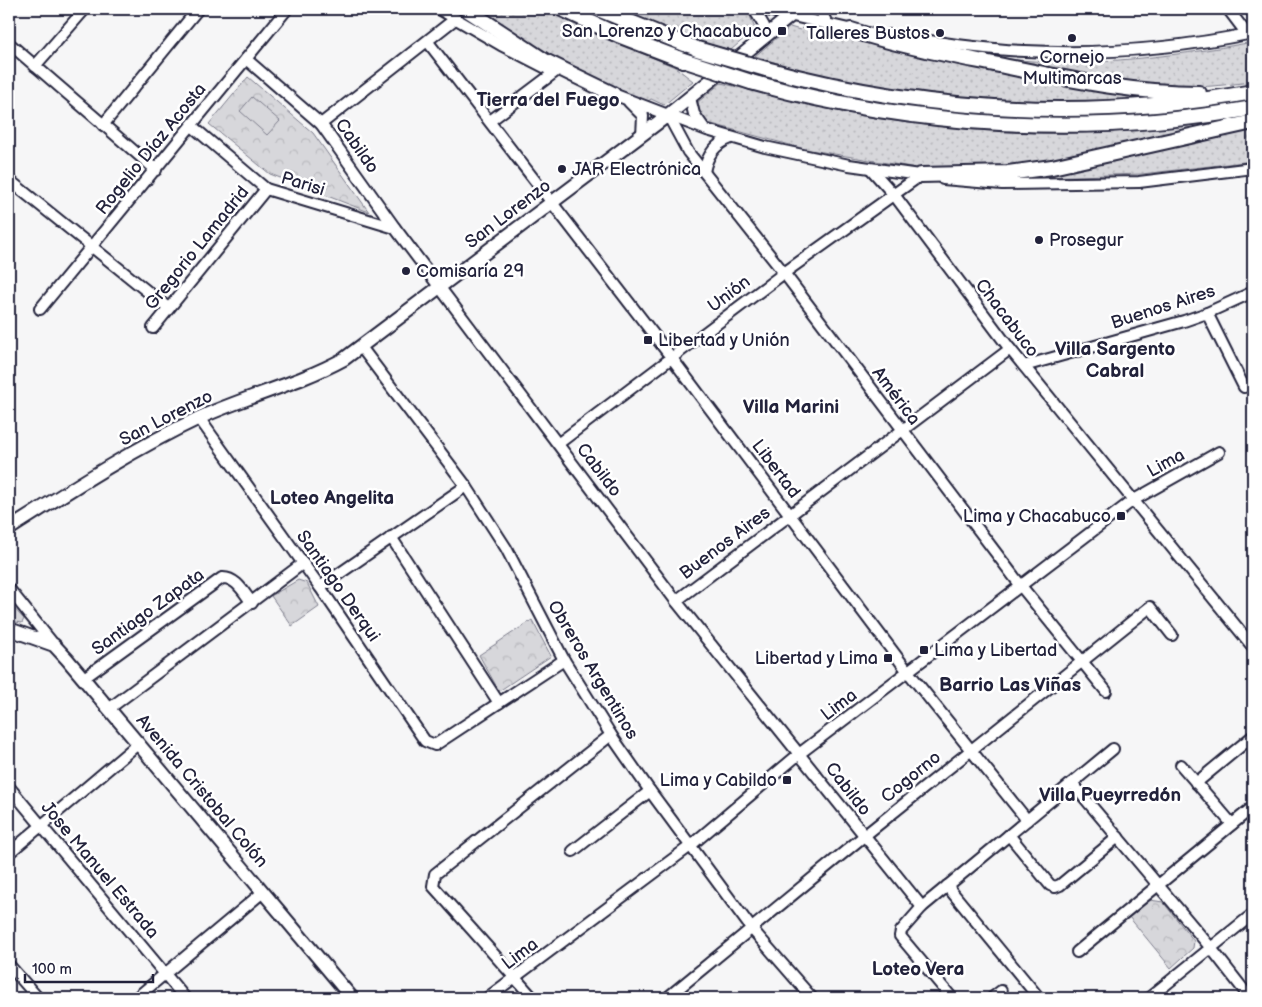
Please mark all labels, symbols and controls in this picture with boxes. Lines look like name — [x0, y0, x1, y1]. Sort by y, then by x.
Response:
place label: San Lorenzo y Chacabuco — [562, 21, 772, 42]
place label: Talleres Bustos — [806, 23, 930, 44]
marker: San Lorenzo y Chacabuco — [776, 25, 788, 37]
marker: Talleres Bustos — [934, 27, 946, 39]
marker: Cornejo Multimarcas — [1066, 32, 1078, 44]
place label: Cornejo Multimarcas — [1022, 47, 1122, 89]
street label: Rogelio Díaz Acosta — [92, 79, 210, 219]
district label: Tierra del Fuego — [476, 89, 620, 112]
street label: Cabildo — [331, 115, 383, 177]
place label: JAR Electrónica — [572, 159, 701, 180]
marker: JAR Electrónica — [556, 163, 568, 175]
street label: Parisi — [279, 167, 327, 201]
street label: San Lorenzo — [461, 175, 555, 253]
street label: Gregorio Lamadrid — [141, 182, 253, 314]
place label: Prosegur — [1049, 230, 1124, 251]
marker: Prosegur — [1033, 234, 1045, 246]
place label: Comisaría 29 — [416, 261, 524, 282]
marker: Comisaría 29 — [400, 265, 412, 277]
street label: Unión — [704, 271, 754, 317]
street label: Chacabuco — [971, 275, 1043, 361]
street label: Buenos Aires — [1108, 280, 1218, 334]
place label: Libertad y Unión — [658, 330, 790, 351]
marker: Libertad y Unión — [642, 334, 654, 346]
district label: Villa Sargento Cabral — [1055, 338, 1175, 383]
street label: América — [867, 363, 925, 429]
street label: San Lorenzo — [116, 386, 216, 450]
district label: Villa Marini — [743, 396, 839, 419]
street label: Libertad — [747, 436, 805, 502]
street label: Cabildo — [572, 439, 626, 501]
street label: Lima — [1144, 444, 1188, 482]
district label: Loteo Angelita — [270, 487, 394, 510]
street label: Buenos Aires — [676, 502, 775, 584]
place label: Lima y Chacabuco — [963, 506, 1111, 527]
marker: Lima y Chacabuco — [1115, 510, 1127, 522]
street label: Santiago Derqui — [292, 526, 384, 646]
street label: Santiago Zapata — [88, 564, 208, 660]
street label: Obreros Argentinos — [543, 597, 643, 743]
place label: Lima y Libertad — [934, 640, 1057, 661]
marker: Lima y Libertad — [918, 644, 930, 656]
place label: Libertad y Lima — [755, 648, 878, 669]
marker: Libertad y Lima — [882, 652, 894, 664]
district label: Barrio Las Viñas — [939, 674, 1081, 697]
street label: Lima — [817, 685, 861, 725]
street label: Avenida Cristobal Colón — [132, 710, 272, 872]
street label: Cogorno — [877, 747, 945, 807]
street label: Cabildo — [821, 758, 875, 820]
place label: Lima y Cabildo — [660, 770, 777, 791]
marker: Lima y Cabildo — [781, 774, 793, 786]
district label: Villa Pueyrredón — [1039, 784, 1181, 807]
street label: Jose Manuel Estrada — [37, 797, 163, 943]
street label: Lima — [498, 934, 542, 974]
scale bar — [25, 952, 152, 984]
district label: Loteo Vera — [872, 958, 964, 981]
text: 100 m — [32, 960, 72, 979]

